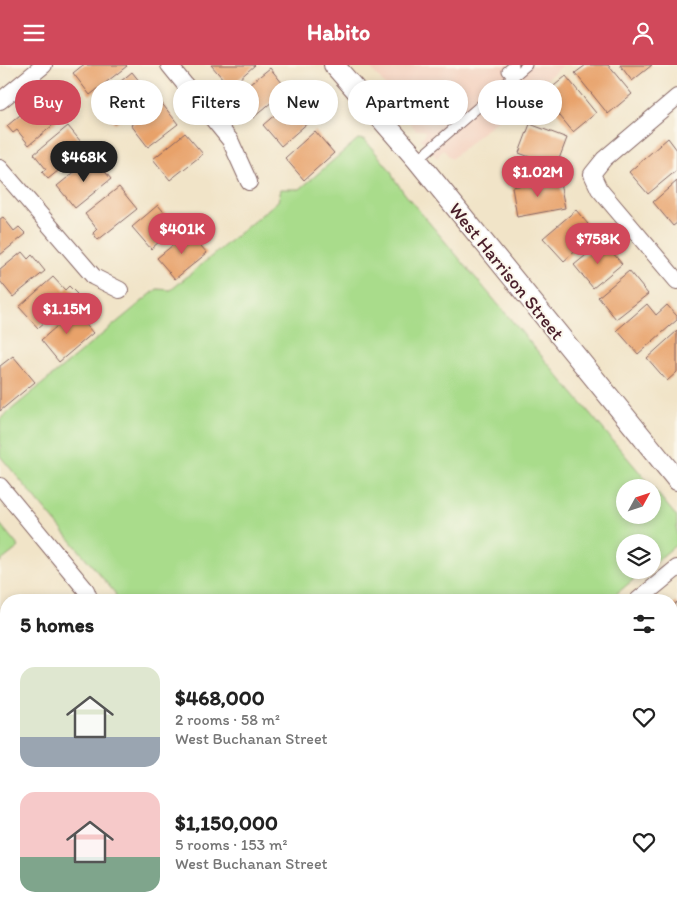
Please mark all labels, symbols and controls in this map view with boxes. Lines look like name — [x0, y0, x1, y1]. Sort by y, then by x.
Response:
icon: menu — [20, 19, 48, 47]
text: Habito — [307, 19, 370, 46]
icon: person — [629, 19, 657, 47]
chip: Buy — [15, 80, 81, 125]
chip: Rent — [91, 80, 163, 125]
chip: Filters — [173, 80, 259, 125]
chip: New — [269, 80, 338, 125]
chip: Apartment — [348, 80, 468, 125]
chip: House — [478, 80, 562, 125]
pin: $468K — [49, 141, 119, 183]
text: $468K — [61, 147, 107, 166]
pin: $1.02M — [497, 155, 579, 198]
text: $1.02M — [513, 162, 563, 181]
street label: West Harrison Street — [444, 198, 569, 345]
pin: $401K — [147, 213, 217, 255]
text: $401K — [159, 219, 205, 238]
pin: $758K — [563, 223, 633, 265]
text: $758K — [576, 229, 620, 248]
pin: $1.15M — [26, 293, 108, 335]
text: $1.15M — [43, 299, 91, 318]
north arrow — [616, 479, 661, 524]
map controls — [616, 479, 661, 579]
button: layers — [616, 534, 661, 579]
icon: filters — [630, 610, 658, 638]
text: 5 homes — [20, 612, 94, 637]
text: $468,000 — [175, 685, 265, 710]
icon: home — [60, 687, 120, 747]
icon: heart — [630, 703, 658, 731]
text: 2 rooms · 58 m² — [175, 710, 280, 729]
text: West Buchanan Street — [175, 729, 328, 748]
text: $1,150,000 — [175, 810, 278, 835]
icon: home — [60, 812, 120, 872]
icon: heart — [630, 828, 658, 856]
text: 5 rooms · 153 m² — [175, 835, 287, 854]
text: West Buchanan Street — [175, 854, 328, 873]

